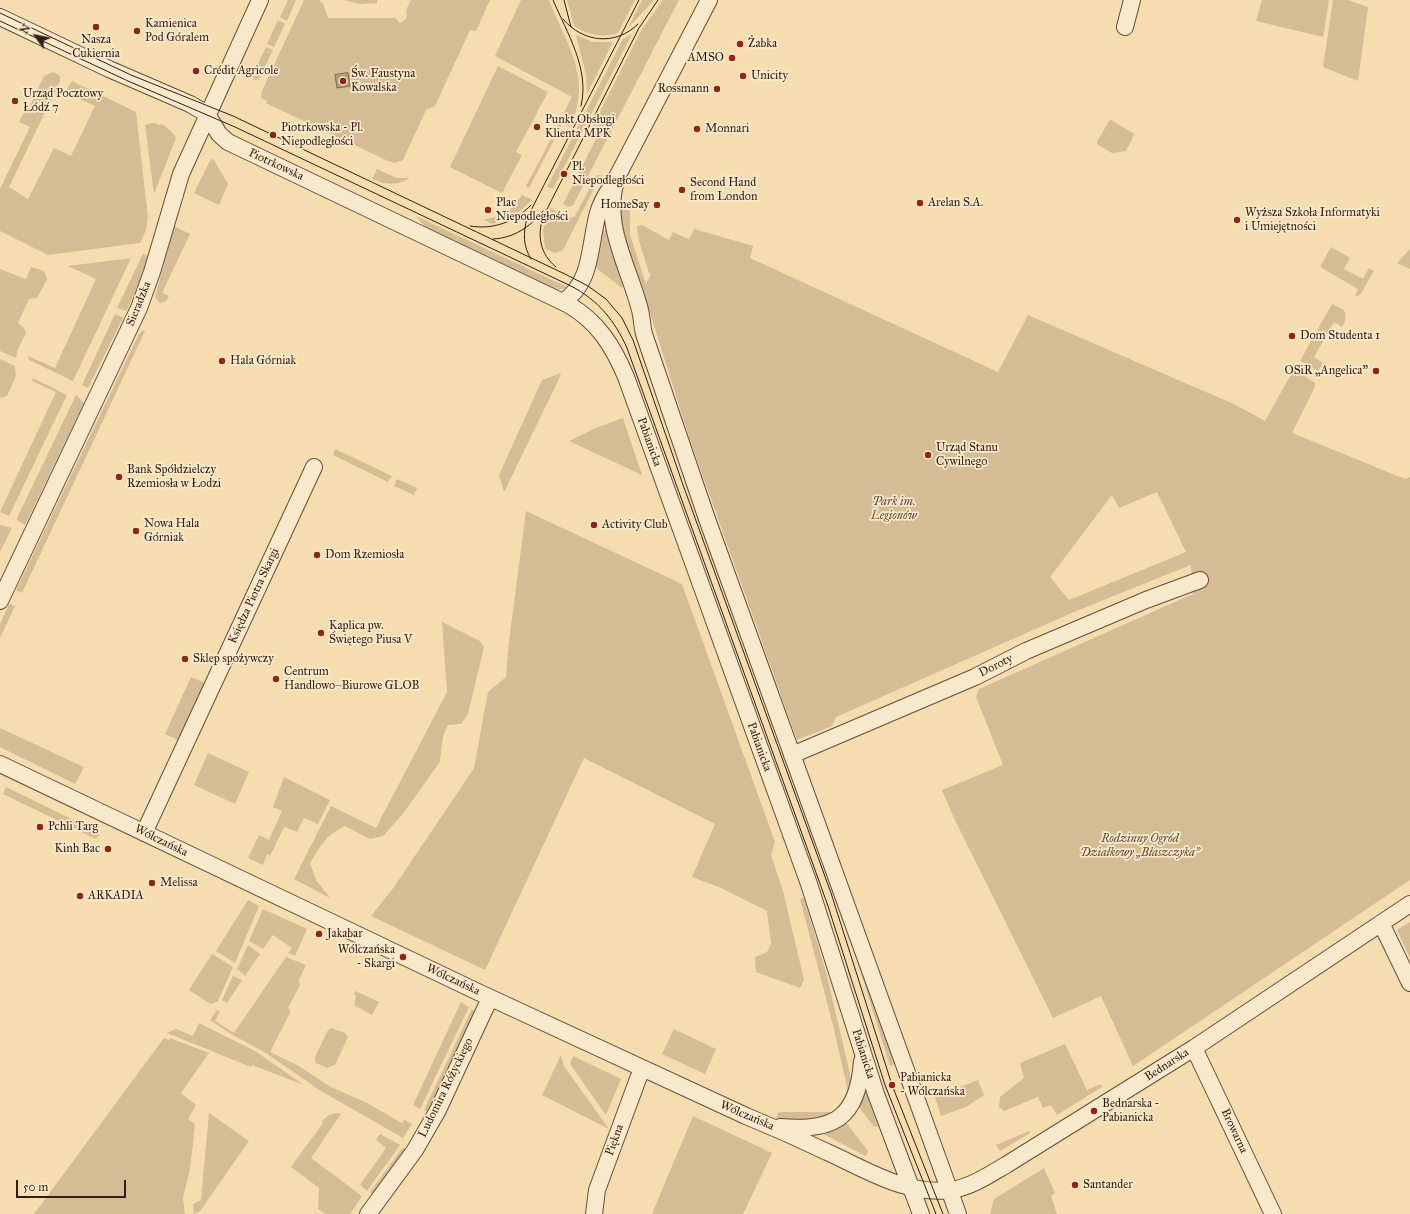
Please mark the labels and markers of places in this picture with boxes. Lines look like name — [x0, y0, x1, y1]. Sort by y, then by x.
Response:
place label: Kamienica Pod Góralem — [145, 17, 209, 45]
marker: Nasza Cukiernia — [91, 22, 101, 32]
marker: Kamienica Pod Góralem — [132, 26, 142, 36]
place label: Nasza Cukiernia — [72, 33, 120, 61]
place label: Żabka — [748, 37, 777, 51]
marker: Żabka — [735, 39, 745, 49]
place label: AMSO — [688, 51, 724, 65]
marker: AMSO — [727, 53, 737, 63]
place label: Crédit Agricole — [204, 64, 278, 78]
marker: Crédit Agricole — [191, 66, 201, 76]
place label: Św. Faustyna Kowalska — [351, 67, 415, 95]
place label: Unicity — [751, 69, 788, 83]
marker: Unicity — [738, 71, 748, 81]
marker: Św. Faustyna Kowalska — [338, 76, 348, 86]
place label: Rossmann — [658, 82, 709, 96]
marker: Rossmann — [712, 84, 722, 94]
place label: Urząd Pocztowy Łódź 7 — [23, 87, 103, 115]
marker: Urząd Pocztowy Łódź 7 — [10, 96, 20, 106]
place label: Punkt Obsługi Klienta MPK — [545, 113, 615, 141]
place label: Piotrkowska - Pl. Niepodległości — [281, 121, 363, 149]
marker: Punkt Obsługi Klienta MPK — [532, 122, 542, 132]
place label: Monnari — [705, 122, 749, 136]
marker: Monnari — [692, 124, 702, 134]
marker: Piotrkowska - Pl. Niepodległości — [268, 130, 278, 140]
place label: Pl. Niepodległości — [572, 160, 644, 188]
marker: Pl. Niepodległości — [559, 169, 569, 179]
place label: Second Hand from London — [690, 176, 757, 204]
marker: Second Hand from London — [677, 185, 687, 195]
place label: Plac Niepodległości — [496, 196, 568, 224]
place label: Arelan S.A. — [928, 196, 983, 210]
place label: HomeSay — [600, 198, 649, 212]
marker: Arelan S.A. — [915, 198, 925, 208]
marker: HomeSay — [652, 200, 662, 210]
marker: Plac Niepodległości — [483, 205, 493, 215]
place label: Wyższa Szkoła Informatyki i Umiejętności — [1245, 206, 1380, 234]
marker: Wyższa Szkoła Informatyki i Umiejętności — [1232, 215, 1242, 225]
place label: Dom Studenta 1 — [1300, 329, 1380, 343]
marker: Dom Studenta 1 — [1287, 331, 1297, 341]
place label: Hala Górniak — [230, 354, 296, 368]
marker: Hala Górniak — [217, 356, 227, 366]
place label: OSiR „Angelica” — [1285, 364, 1368, 378]
marker: OSiR „Angelica” — [1371, 366, 1381, 376]
place label: Urząd Stanu Cywilnego — [936, 441, 998, 469]
marker: Urząd Stanu Cywilnego — [923, 450, 933, 460]
place label: Bank Spółdzielczy Rzemiosła w Łodzi — [127, 463, 221, 491]
marker: Bank Spółdzielczy Rzemiosła w Łodzi — [114, 472, 124, 482]
place label: Nowa Hala Górniak — [144, 517, 199, 545]
place label: Activity Club — [602, 518, 668, 532]
marker: Activity Club — [589, 520, 599, 530]
marker: Nowa Hala Górniak — [131, 526, 141, 536]
place label: Dom Rzemiosła — [325, 548, 404, 562]
marker: Dom Rzemiosła — [312, 550, 322, 560]
place label: Kaplica pw. Świętego Piusa V — [329, 619, 412, 647]
marker: Kaplica pw. Świętego Piusa V — [316, 628, 326, 638]
place label: Sklep spożywczy — [193, 652, 274, 666]
marker: Sklep spożywczy — [180, 654, 190, 664]
place label: Centrum Handlowo–Biurowe GLOB — [284, 665, 419, 693]
marker: Centrum Handlowo–Biurowe GLOB — [271, 674, 281, 684]
place label: Pchli Targ — [48, 820, 98, 834]
marker: Pchli Targ — [35, 822, 45, 832]
place label: Kinh Bac — [54, 842, 100, 856]
marker: Kinh Bac — [103, 844, 113, 854]
place label: Melissa — [160, 876, 198, 890]
marker: Melissa — [147, 878, 157, 888]
place label: ARKADIA — [88, 889, 144, 903]
marker: ARKADIA — [75, 891, 85, 901]
place label: Jakabar — [327, 927, 363, 941]
marker: Jakabar — [314, 929, 324, 939]
place label: Wólczańska - Skargi — [338, 943, 395, 971]
marker: Wólczańska - Skargi — [398, 952, 408, 962]
place label: Pabianicka - Wólczańska — [900, 1071, 965, 1099]
marker: Pabianicka - Wólczańska — [887, 1080, 897, 1090]
place label: Bednarska - Pabianicka — [1102, 1097, 1160, 1125]
marker: Bednarska - Pabianicka — [1089, 1106, 1099, 1116]
place label: Santander — [1083, 1178, 1133, 1192]
marker: Santander — [1070, 1180, 1080, 1190]

